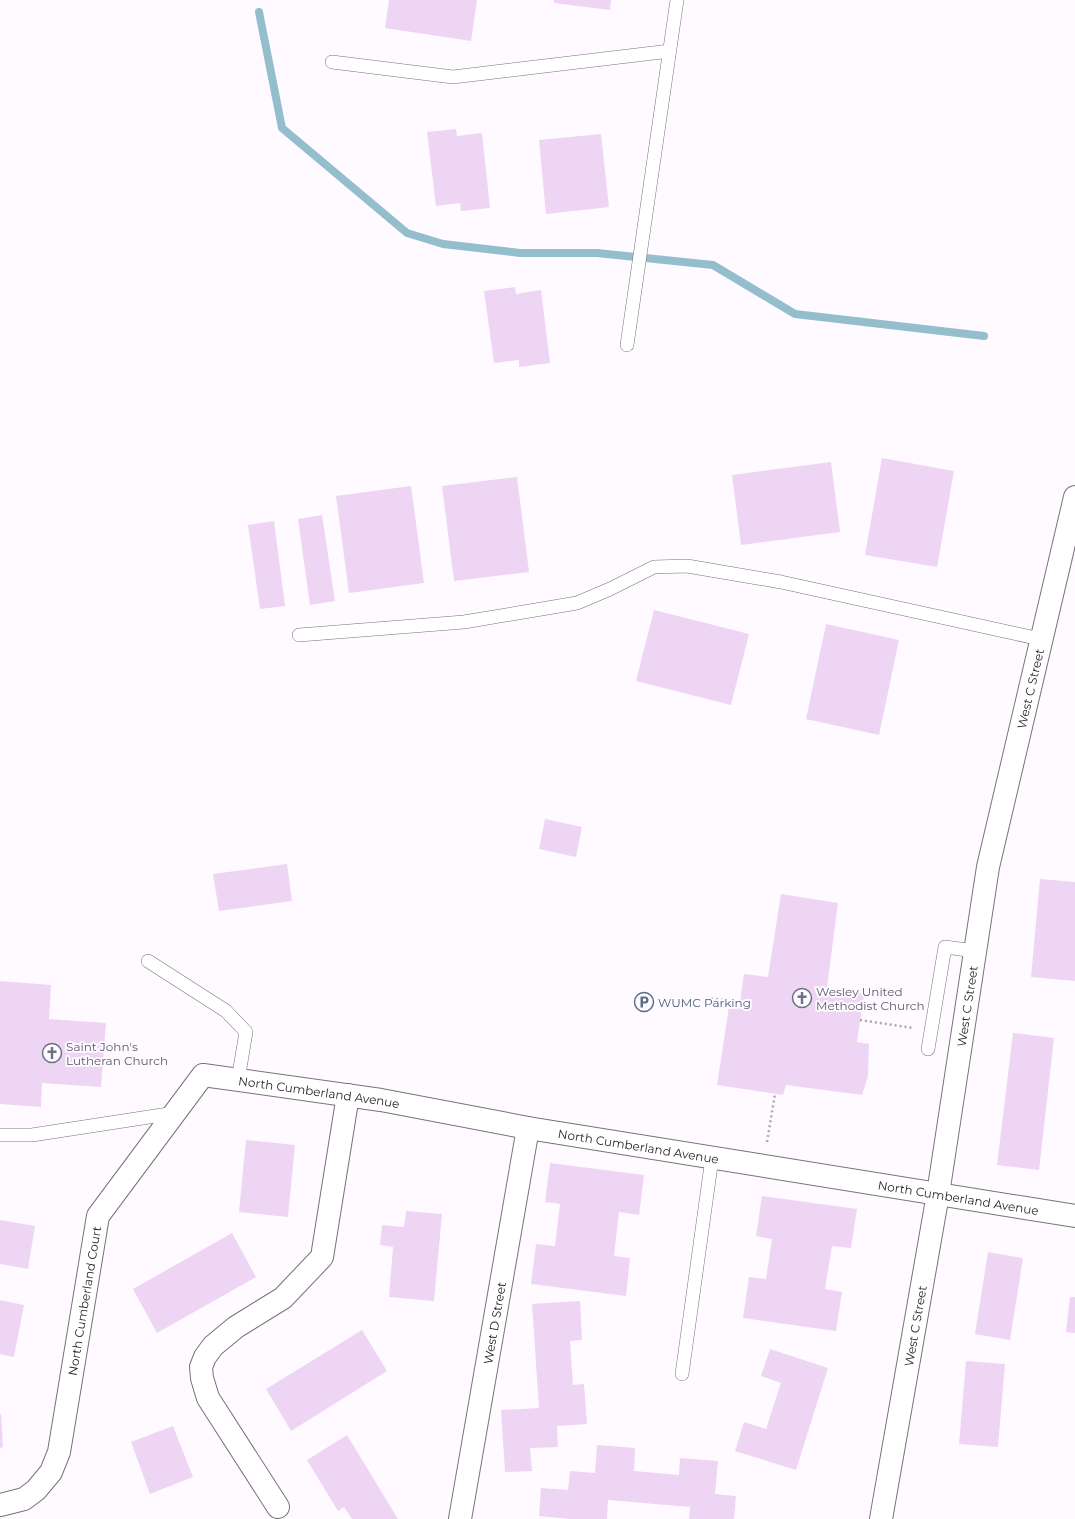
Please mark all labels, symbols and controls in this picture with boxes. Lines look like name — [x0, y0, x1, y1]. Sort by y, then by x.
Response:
street label: West C Street — [1013, 647, 1047, 730]
street label: West C Street — [953, 964, 980, 1048]
place label: Wesley United Methodist Church — [816, 984, 925, 1013]
church icon: Wesley United Methodist Church — [791, 987, 813, 1009]
parking icon: WUMC Parking — [633, 991, 655, 1013]
place label: WUMC Parking — [658, 995, 751, 1010]
place label: Saint John's Lutheran Church — [66, 1039, 168, 1068]
church icon: Saint John's Lutheran Church — [41, 1042, 63, 1064]
street label: North Cumberland Avenue — [238, 1073, 401, 1111]
street label: North Cumberland Avenue — [557, 1125, 720, 1166]
street label: North Cumberland Avenue — [877, 1177, 1040, 1218]
street label: North Cumberland Court — [64, 1225, 104, 1377]
street label: West D Street — [480, 1281, 509, 1365]
street label: West C Street — [900, 1284, 929, 1368]

